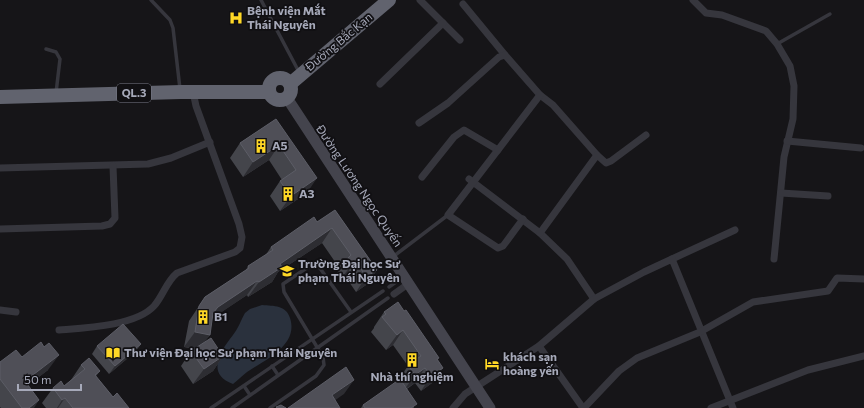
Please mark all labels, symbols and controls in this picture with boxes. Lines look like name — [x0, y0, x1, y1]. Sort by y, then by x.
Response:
place label: Bệnh viện Mắt Thái Nguyên — [247, 3, 326, 31]
street label: Đường Bắc Kạn — [301, 9, 375, 74]
hospital icon: Bệnh viện Mắt Thái Nguyên — [228, 10, 244, 26]
road number: QL.3 — [117, 84, 151, 102]
street label: Đường Lương Ngọc Quyến — [313, 121, 406, 249]
building icon: A5 — [253, 138, 269, 154]
place label: A5 — [272, 138, 288, 152]
building icon: A3 — [280, 186, 296, 202]
place label: A3 — [299, 186, 315, 200]
place label: Trường Đại học Sư phạm Thái Nguyên — [298, 256, 401, 285]
school or university icon: Trường Đại học Sư phạm Thái Nguyên — [279, 263, 295, 279]
building icon: B1 — [195, 309, 211, 325]
place label: B1 — [214, 309, 227, 323]
library icon: Thư viện Đại học Sư phạm Thái Nguyên — [105, 345, 121, 361]
place label: Thư viện Đại học Sư phạm Thái Nguyên — [124, 345, 337, 360]
place label: khách sạn hoàng yến — [503, 349, 559, 377]
building icon: Nhà thí nghiệm — [404, 352, 420, 368]
hotel icon: khách sạn hoàng yến — [484, 356, 500, 372]
scale bar — [18, 366, 81, 392]
place label: Nhà thí nghiệm — [371, 369, 453, 384]
text: 50 m — [24, 372, 52, 386]

